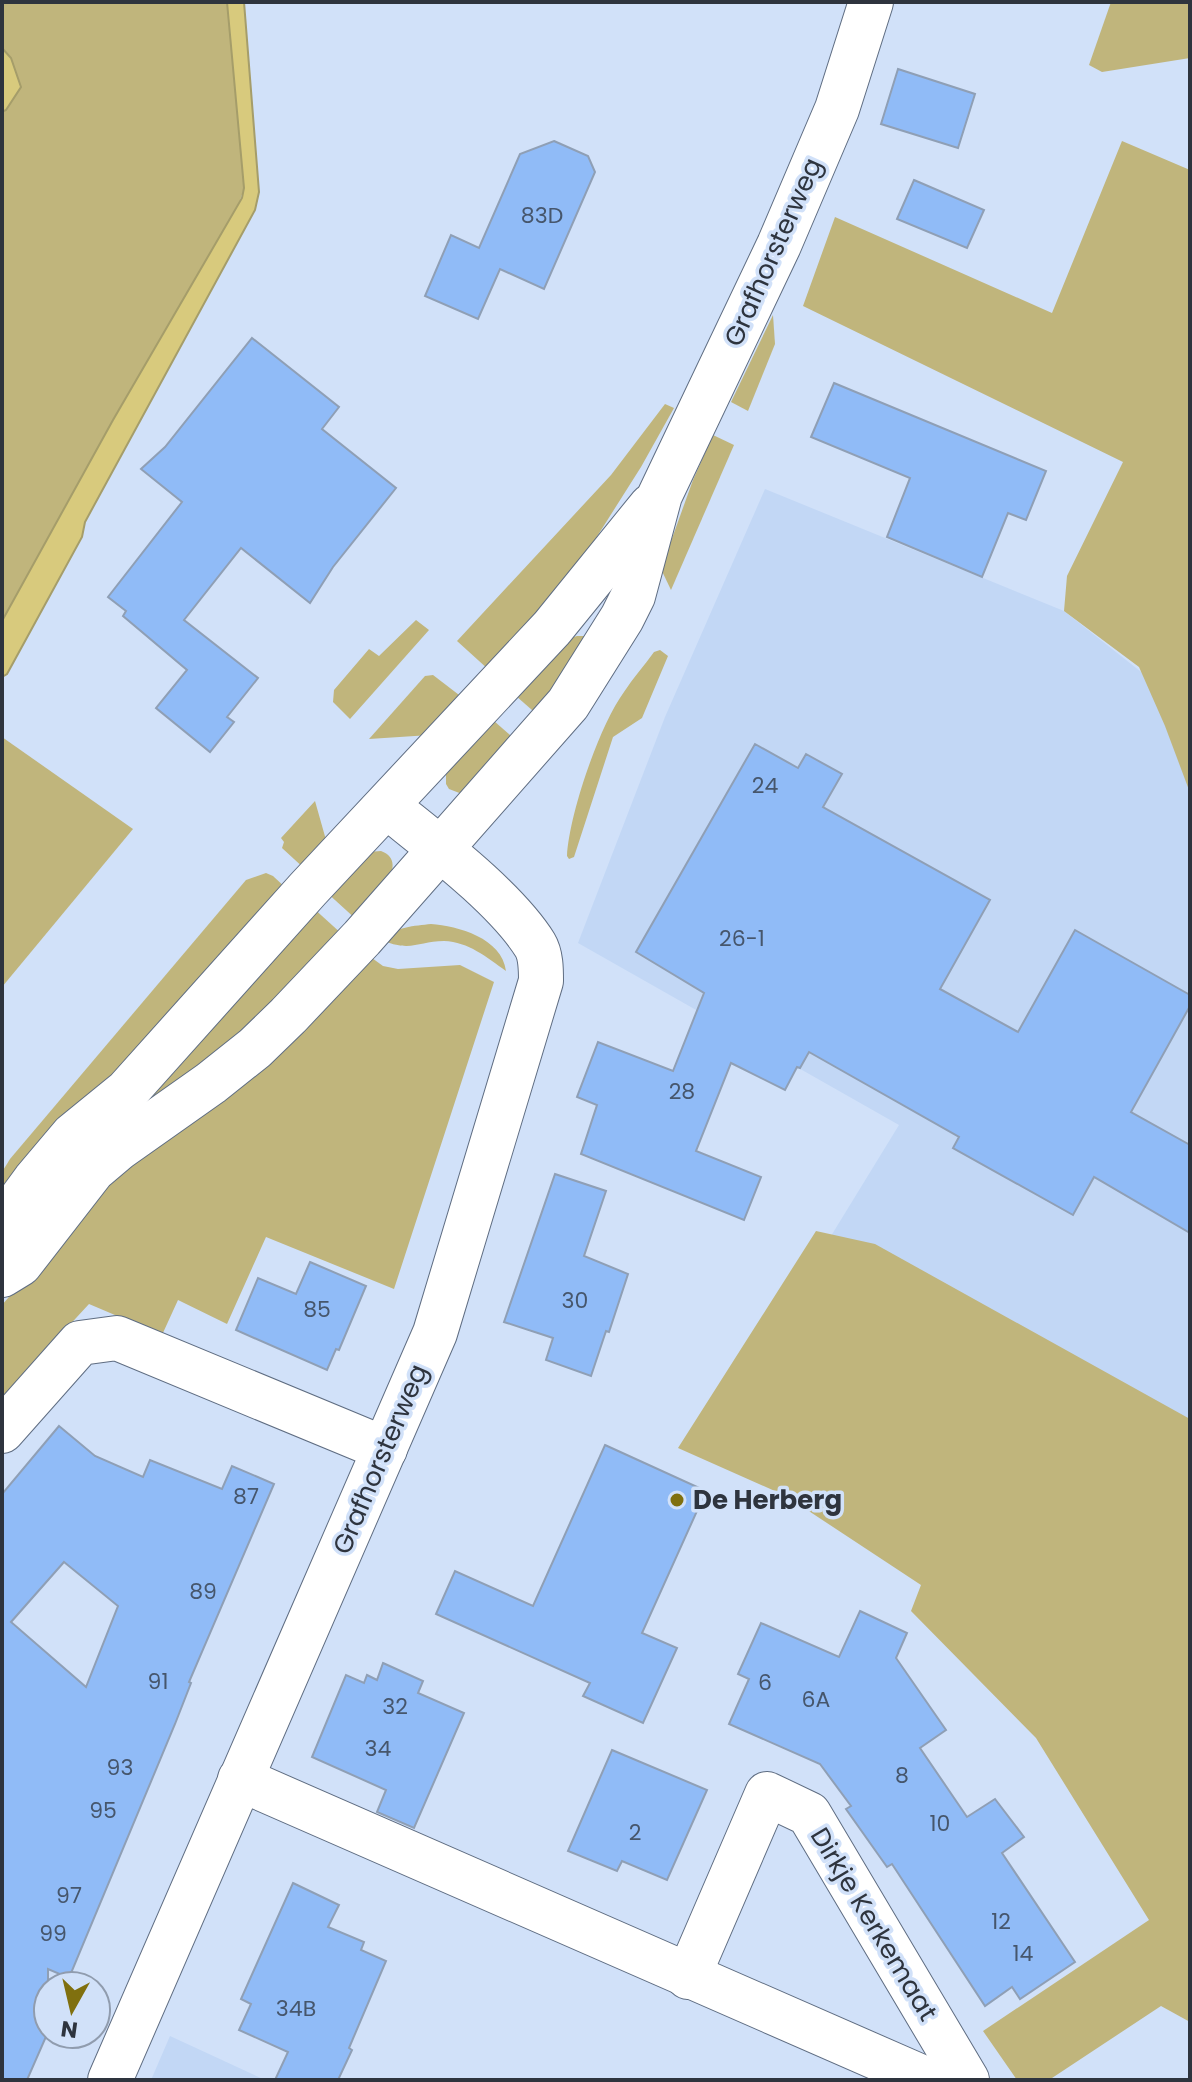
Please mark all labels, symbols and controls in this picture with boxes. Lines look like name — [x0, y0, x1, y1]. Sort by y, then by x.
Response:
street label: Grafhorsterweg — [715, 152, 831, 352]
house number: 83D — [521, 200, 563, 231]
house number: 24 — [752, 770, 778, 801]
house number: 26-1 — [719, 923, 765, 954]
house number: 28 — [669, 1076, 695, 1107]
house number: 30 — [562, 1285, 588, 1316]
house number: 85 — [303, 1294, 331, 1325]
street label: Grafhorsterweg — [324, 1359, 436, 1559]
house number: 87 — [233, 1481, 259, 1512]
place label: De Herberg — [693, 1482, 842, 1518]
marker: De Herberg — [668, 1491, 686, 1509]
house number: 89 — [189, 1576, 217, 1607]
house number: 91 — [148, 1666, 168, 1697]
house number: 6 — [758, 1667, 772, 1698]
house number: 6A — [802, 1684, 831, 1715]
house number: 32 — [382, 1691, 408, 1722]
house number: 34 — [365, 1733, 392, 1764]
house number: 93 — [107, 1752, 133, 1783]
house number: 8 — [895, 1760, 909, 1791]
house number: 95 — [89, 1795, 117, 1826]
house number: 10 — [930, 1808, 950, 1839]
house number: 2 — [629, 1817, 641, 1848]
street label: Dirkje Kerkemaat — [802, 1821, 946, 2027]
house number: 97 — [56, 1880, 82, 1911]
house number: 12 — [991, 1906, 1011, 1937]
house number: 99 — [39, 1918, 67, 1949]
house number: 14 — [1013, 1938, 1034, 1969]
north arrow — [32, 1970, 112, 2050]
house number: 34B — [276, 1993, 316, 2024]
text: N — [59, 2013, 80, 2046]

